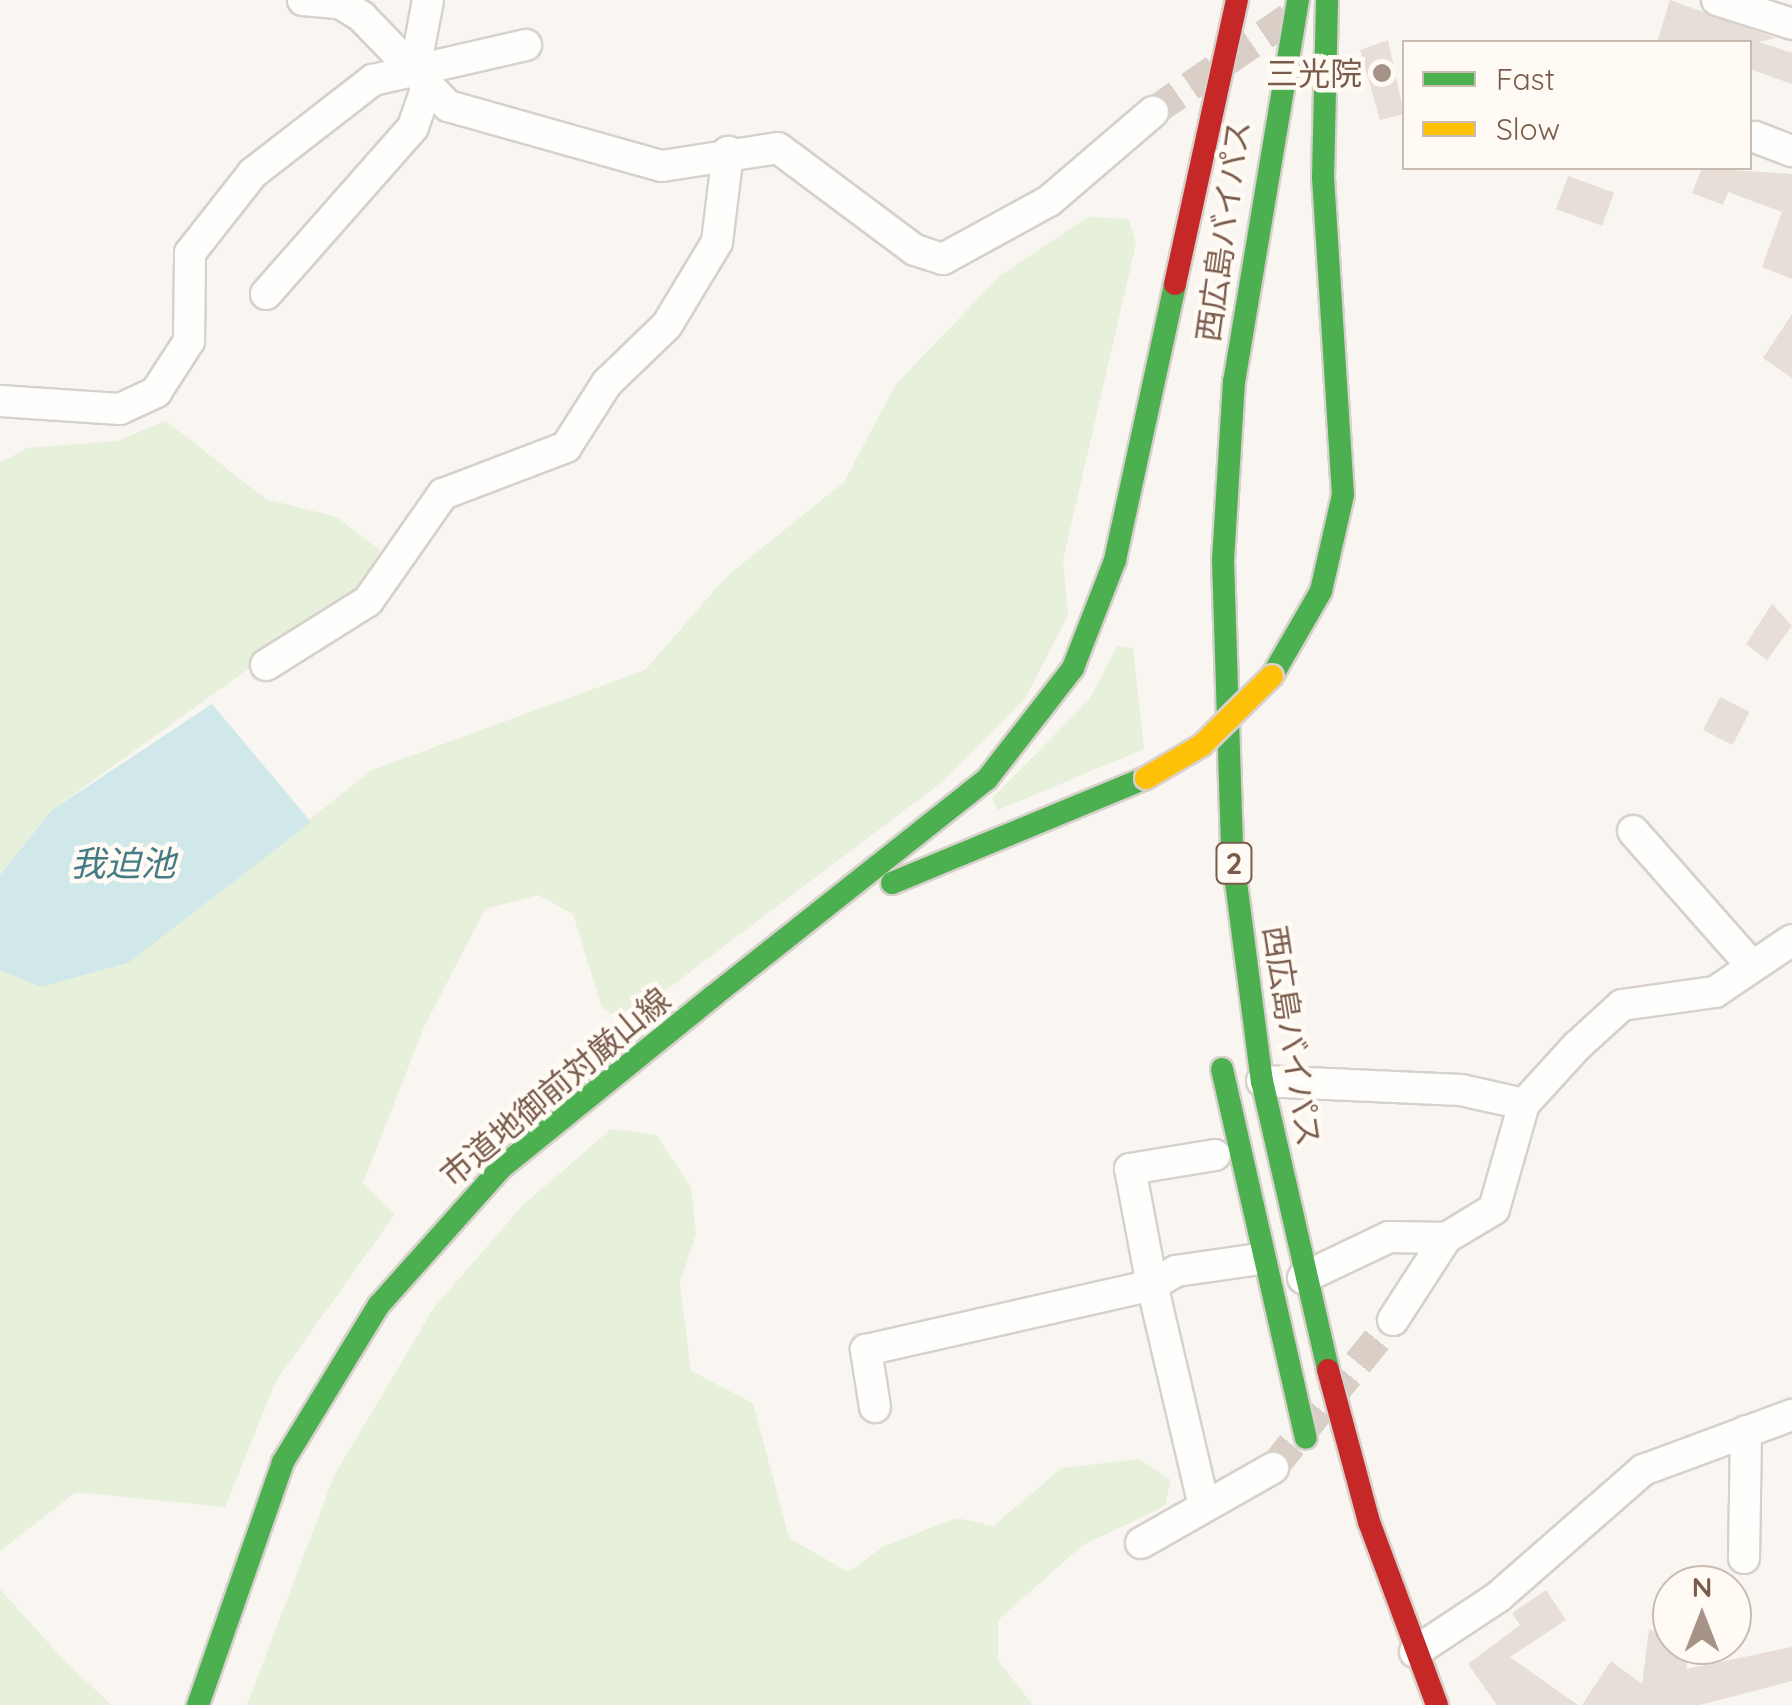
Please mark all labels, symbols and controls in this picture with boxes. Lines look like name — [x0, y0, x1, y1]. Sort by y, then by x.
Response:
legend — [1402, 40, 1752, 170]
place label: 三光院 — [1266, 54, 1362, 92]
text: Fast — [1496, 60, 1555, 98]
marker: 三光院 — [1371, 62, 1393, 84]
text: Slow — [1496, 110, 1560, 148]
street label: 西広島バイパス — [1188, 117, 1258, 345]
road number: 2 — [1214, 838, 1254, 888]
water label: 我迫池 — [71, 842, 175, 884]
street label: 西広島バイパス — [1256, 922, 1328, 1150]
street label: 市道地御前対厳山線 — [432, 980, 678, 1194]
north arrow — [1652, 1565, 1752, 1665]
text: N — [1692, 1569, 1712, 1604]

